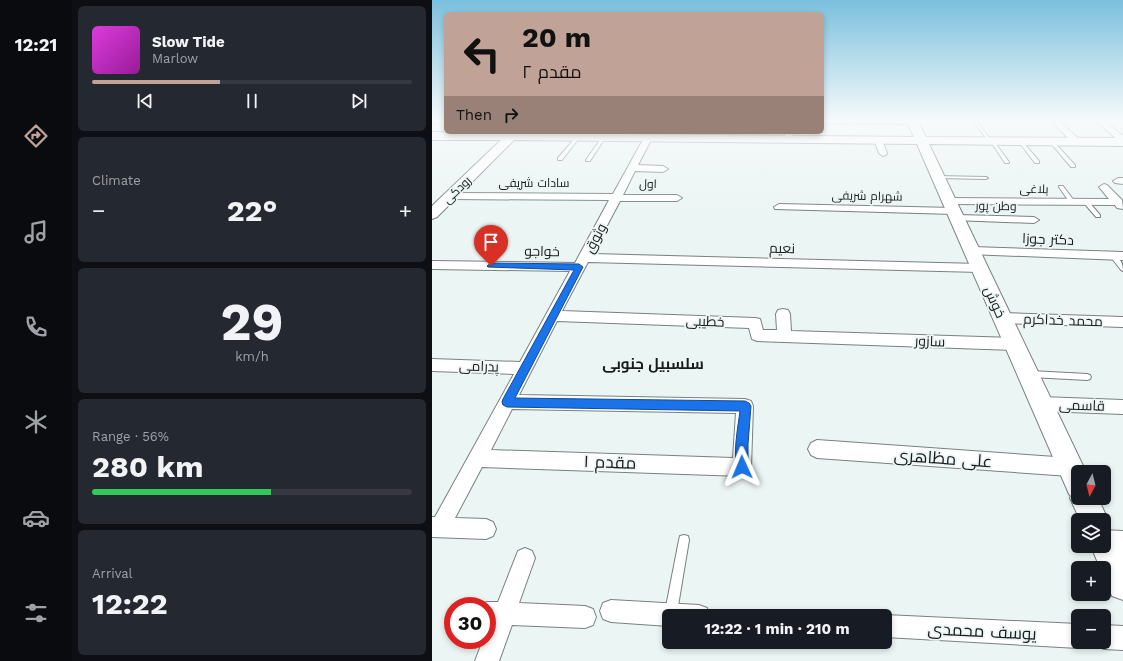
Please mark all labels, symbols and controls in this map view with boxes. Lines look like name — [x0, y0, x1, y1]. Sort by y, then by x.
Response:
text: 20 m — [522, 21, 591, 54]
icon: left — [456, 28, 508, 80]
text: Slow Tide — [152, 33, 225, 51]
text: 12:21 — [15, 34, 57, 55]
text: Marlow — [152, 51, 198, 66]
text: مقدم ۲ — [522, 61, 582, 82]
icon: previous — [134, 90, 156, 112]
icon: pause — [241, 90, 263, 112]
icon: next — [348, 90, 370, 112]
icon: right — [500, 104, 522, 126]
text: Then — [456, 106, 492, 124]
icon: directions — [22, 122, 50, 150]
text: Climate — [92, 173, 141, 188]
street label: رودکی — [440, 173, 474, 207]
street label: سادات شریفی — [499, 176, 569, 190]
street label: اول — [639, 177, 657, 191]
street label: بلاغی — [1019, 182, 1049, 196]
street label: شهرام شریفی — [831, 188, 903, 205]
text: 22° — [227, 193, 277, 228]
text: − — [92, 198, 105, 223]
text: + — [399, 198, 412, 223]
street label: وطن پور — [974, 199, 1017, 215]
icon: music — [22, 218, 50, 246]
street label: وثوق — [581, 220, 610, 256]
pin — [474, 225, 508, 266]
street label: دکتر جوزا — [1022, 230, 1074, 248]
icon: arrive — [480, 231, 502, 253]
street label: نعیم — [769, 240, 795, 258]
street label: خواجو — [524, 243, 560, 259]
street label: خوش — [981, 284, 1009, 320]
text: 29 — [220, 292, 284, 353]
street label: محمد خداکرم — [1023, 311, 1103, 331]
street label: خطیبی — [685, 312, 725, 330]
icon: phone — [22, 313, 50, 341]
street label: سازور — [913, 332, 946, 350]
text: km/h — [235, 349, 269, 364]
district label: سلسبیل جنوبی — [602, 355, 704, 373]
street label: پدرامی — [459, 357, 500, 377]
street label: قاسمی — [1059, 396, 1105, 414]
icon: climate — [22, 408, 50, 436]
text: Range · 56% — [92, 429, 169, 444]
street label: علی مظاهری — [893, 445, 993, 472]
position arrow — [721, 446, 763, 488]
text: 280 km — [92, 449, 203, 484]
street label: مقدم ۱ — [583, 451, 637, 475]
north arrow — [1071, 465, 1111, 505]
map controls — [1071, 465, 1111, 649]
icon: car — [22, 504, 50, 532]
button: layers — [1071, 513, 1111, 553]
button: + — [1071, 561, 1111, 601]
text: Arrival — [92, 566, 133, 581]
text: 12:22 — [92, 586, 168, 621]
speed limit sign: 30 — [444, 597, 496, 649]
icon: filters — [22, 599, 50, 627]
button: − — [1071, 609, 1111, 649]
street label: یوسف محمدی — [927, 618, 1037, 645]
text: 12:22 · 1 min · 210 m — [704, 620, 850, 638]

